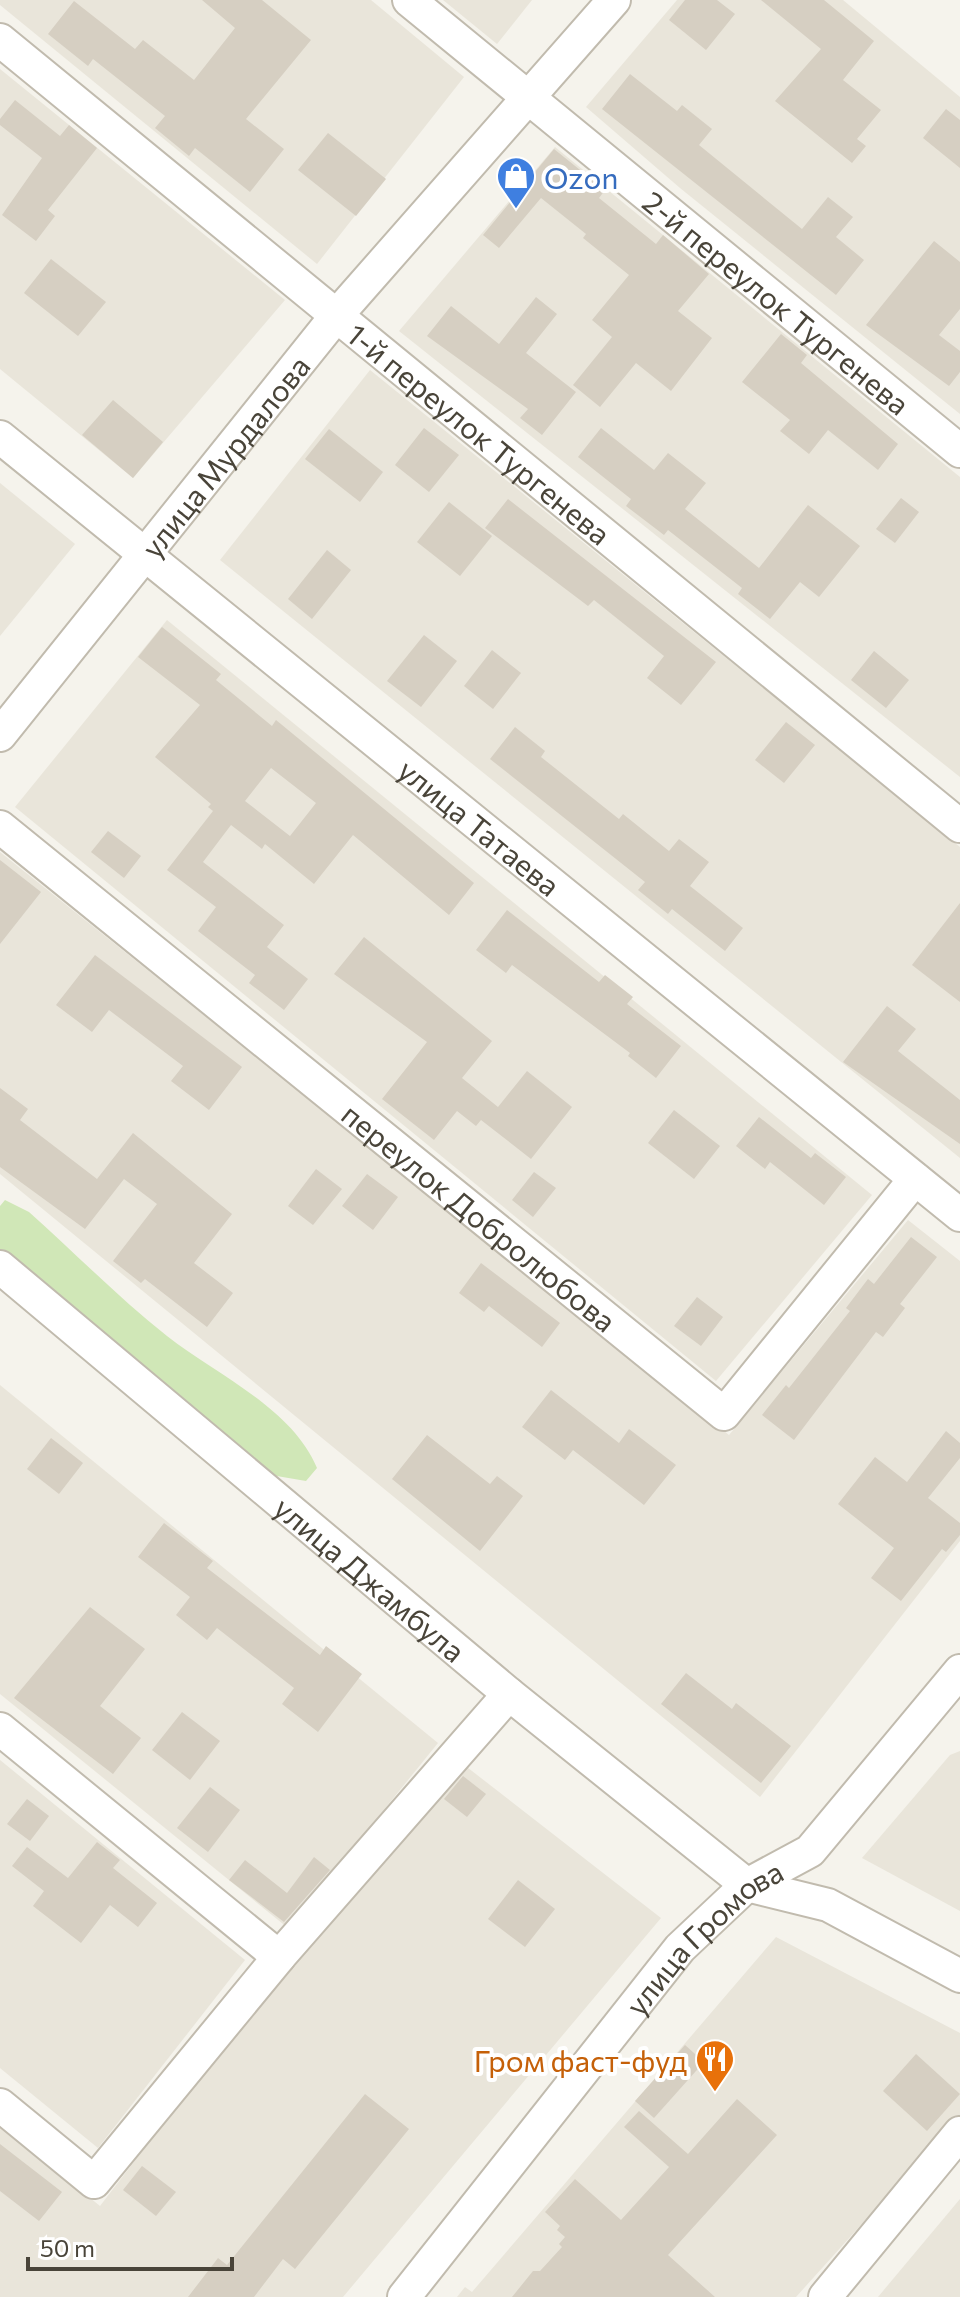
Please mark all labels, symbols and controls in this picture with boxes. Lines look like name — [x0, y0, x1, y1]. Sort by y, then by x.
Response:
shop icon: Ozon — [495, 155, 537, 210]
place label: Ozon — [544, 158, 619, 195]
street label: 2-й переулок Тургенева — [637, 182, 918, 421]
street label: 1-й переулок Тургенева — [340, 314, 619, 551]
street label: улица Мурдалова — [132, 347, 316, 564]
street label: улица Татаева — [392, 750, 568, 903]
street label: переулок Добролюбова — [336, 1094, 625, 1338]
street label: улица Джамбула — [268, 1488, 474, 1668]
street label: улица Громова — [616, 1851, 789, 2022]
restaurant icon: Гром фаст-фуд — [694, 2038, 736, 2093]
place label: Гром фаст-фуд — [474, 2041, 687, 2078]
scale bar — [28, 2221, 232, 2271]
text: 50 m — [40, 2233, 95, 2262]

